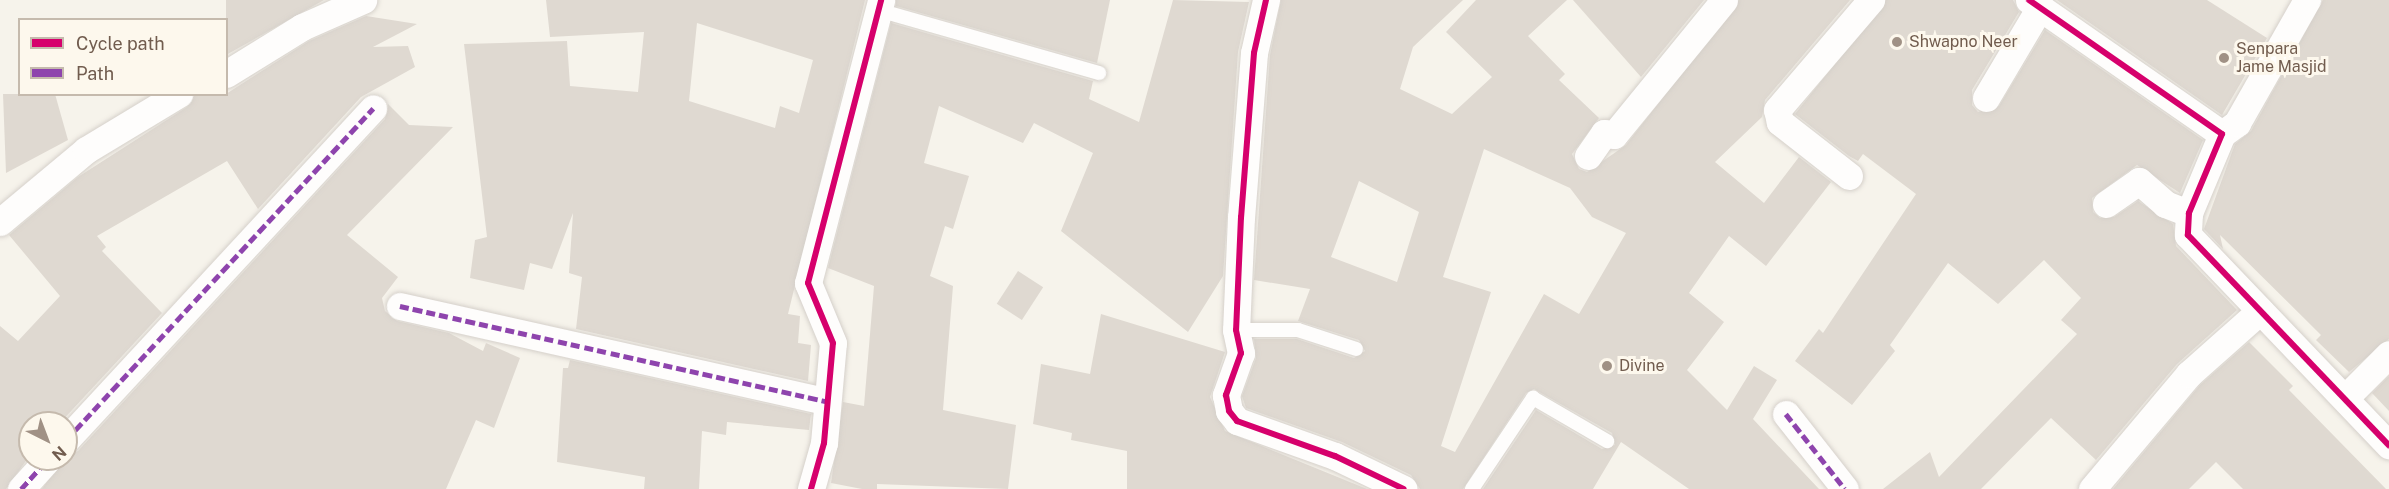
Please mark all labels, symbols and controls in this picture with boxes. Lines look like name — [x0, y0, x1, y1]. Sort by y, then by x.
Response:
legend — [18, 18, 228, 96]
place label: Shwapno Neer — [1909, 32, 2018, 52]
text: Cycle path — [76, 33, 165, 54]
marker: Shwapno Neer — [1890, 35, 1904, 49]
place label: Senpara Jame Masjid — [2236, 39, 2327, 77]
marker: Senpara Jame Masjid — [2217, 51, 2231, 65]
text: Path — [76, 63, 114, 84]
place label: Divine — [1619, 356, 1664, 376]
marker: Divine — [1600, 359, 1614, 373]
north arrow — [18, 411, 78, 471]
text: N — [48, 442, 70, 465]

